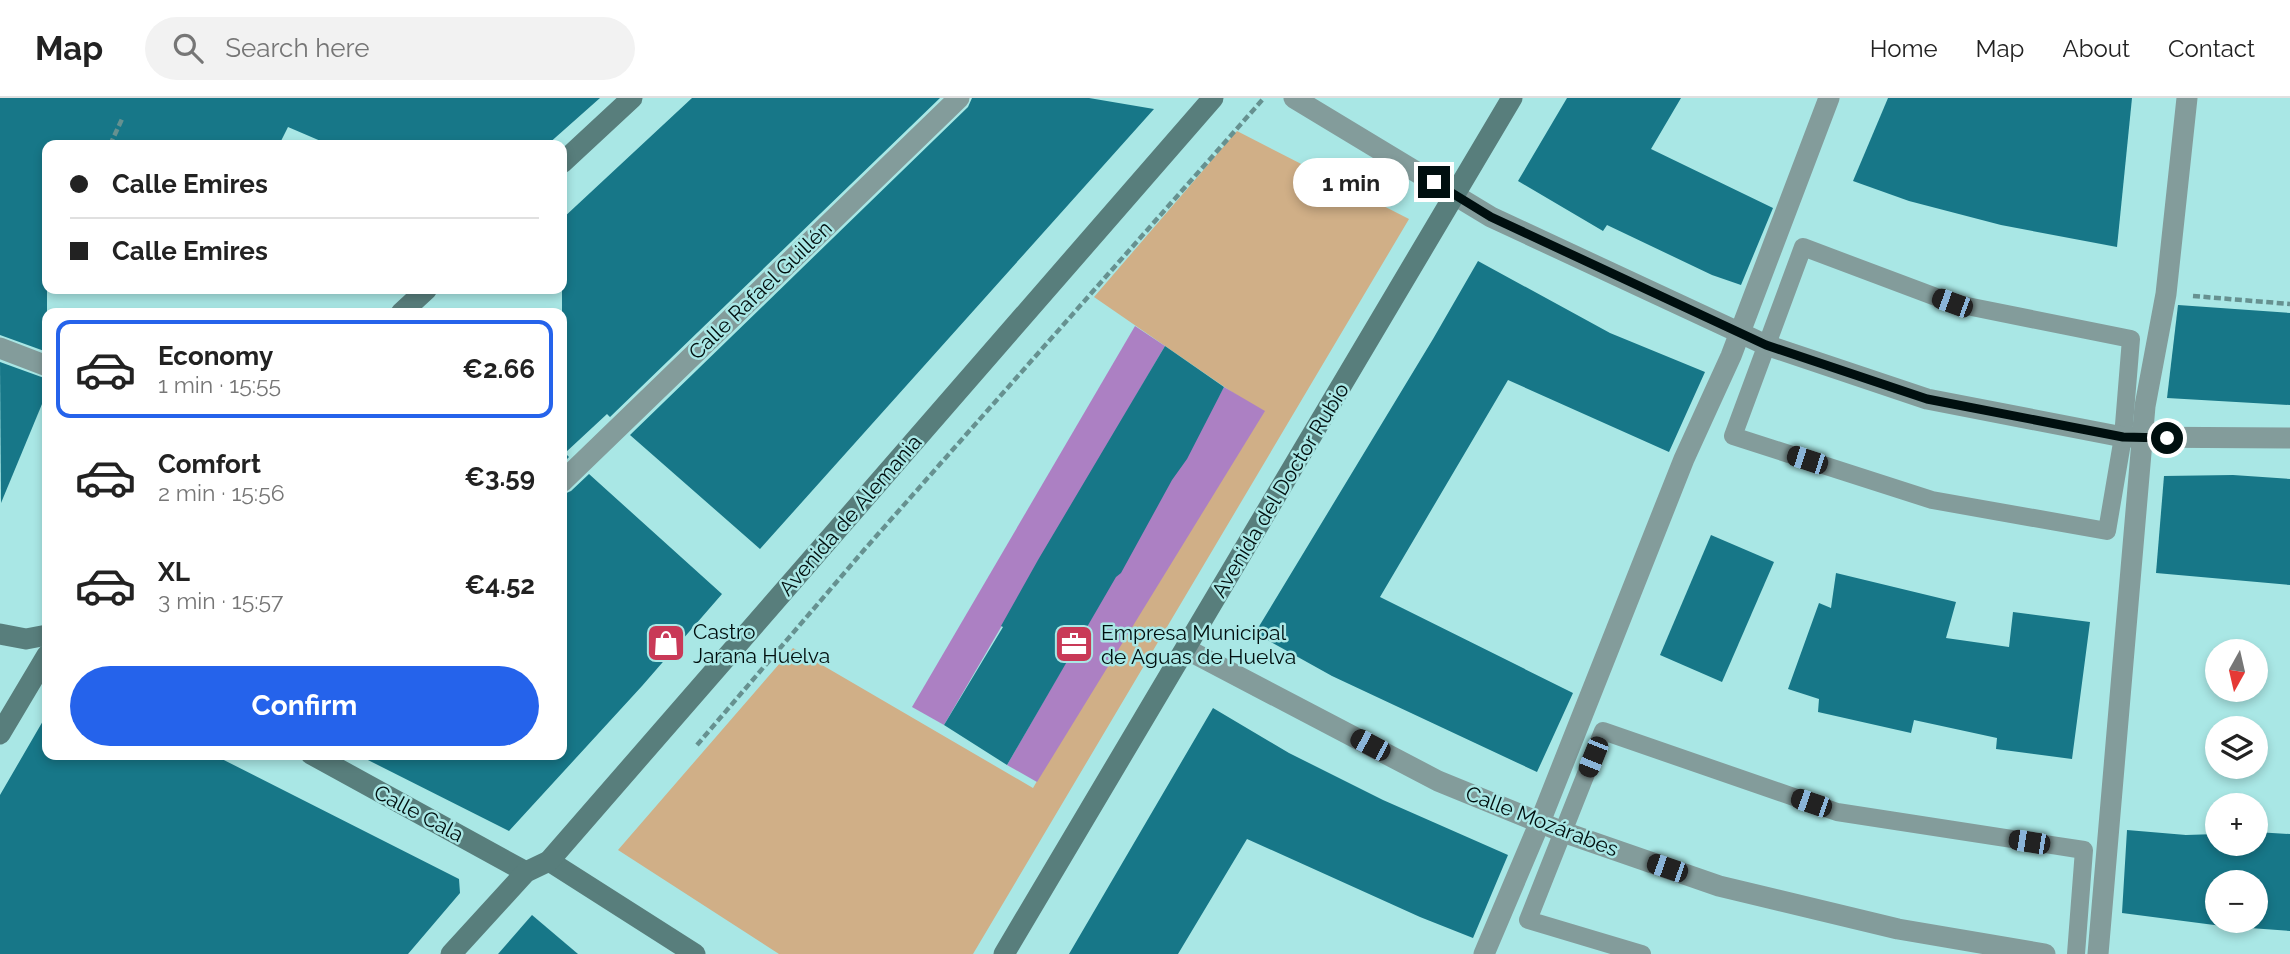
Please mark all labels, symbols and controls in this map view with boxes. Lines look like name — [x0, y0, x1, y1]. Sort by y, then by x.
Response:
search box — [145, 17, 635, 80]
text: Map — [35, 29, 103, 68]
icon: search — [169, 29, 207, 67]
text: Search here — [225, 33, 370, 63]
text: Home — [1870, 34, 1938, 63]
text: Map — [1976, 34, 2024, 63]
text: About — [2062, 34, 2130, 63]
text: Contact — [2168, 34, 2255, 63]
callout: 1 min — [1294, 158, 1410, 206]
route end — [1418, 166, 1450, 198]
text: Calle Emires — [112, 169, 268, 199]
text: 1 min — [1322, 169, 1380, 196]
street label: Calle Rafael Guillén — [683, 215, 837, 365]
text: Calle Emires — [112, 236, 268, 266]
car — [1929, 286, 1976, 320]
icon: car — [74, 338, 137, 401]
text: Economy — [158, 341, 273, 371]
text: €2.66 — [462, 354, 535, 384]
text: 1 min · 15:55 — [158, 371, 281, 398]
street label: Avenida del Doctor Rubio — [1206, 378, 1354, 602]
route start — [2151, 422, 2183, 454]
street label: Avenida de Alemania — [773, 430, 927, 600]
car — [1784, 444, 1831, 476]
icon: car — [74, 446, 137, 509]
text: Comfort — [158, 449, 261, 479]
text: €3.59 — [464, 462, 535, 492]
text: 2 min · 15:56 — [158, 479, 285, 506]
icon: car — [74, 554, 137, 617]
text: XL — [158, 557, 190, 587]
text: €4.52 — [464, 570, 535, 600]
text: 3 min · 15:57 — [158, 587, 283, 614]
place label: Castro Jarana Huelva — [693, 619, 830, 668]
place label: Empresa Municipal de Aguas de Huelva — [1101, 620, 1296, 669]
shop icon: Castro Jarana Huelva — [645, 622, 687, 664]
office icon: Empresa Municipal de Aguas de Huelva — [1053, 623, 1095, 665]
north arrow — [2205, 639, 2268, 702]
map controls — [2205, 639, 2268, 933]
button: Confirm — [70, 666, 539, 746]
button: layers — [2205, 716, 2268, 779]
car — [1347, 726, 1394, 764]
car — [1576, 734, 1611, 780]
street label: Calle Cala — [370, 779, 468, 847]
street label: Calle Mozárabes — [1462, 780, 1622, 862]
car — [1788, 786, 1835, 820]
button: + — [2205, 793, 2268, 856]
car — [2007, 828, 2052, 856]
car — [1644, 851, 1691, 885]
button: − — [2205, 870, 2268, 933]

